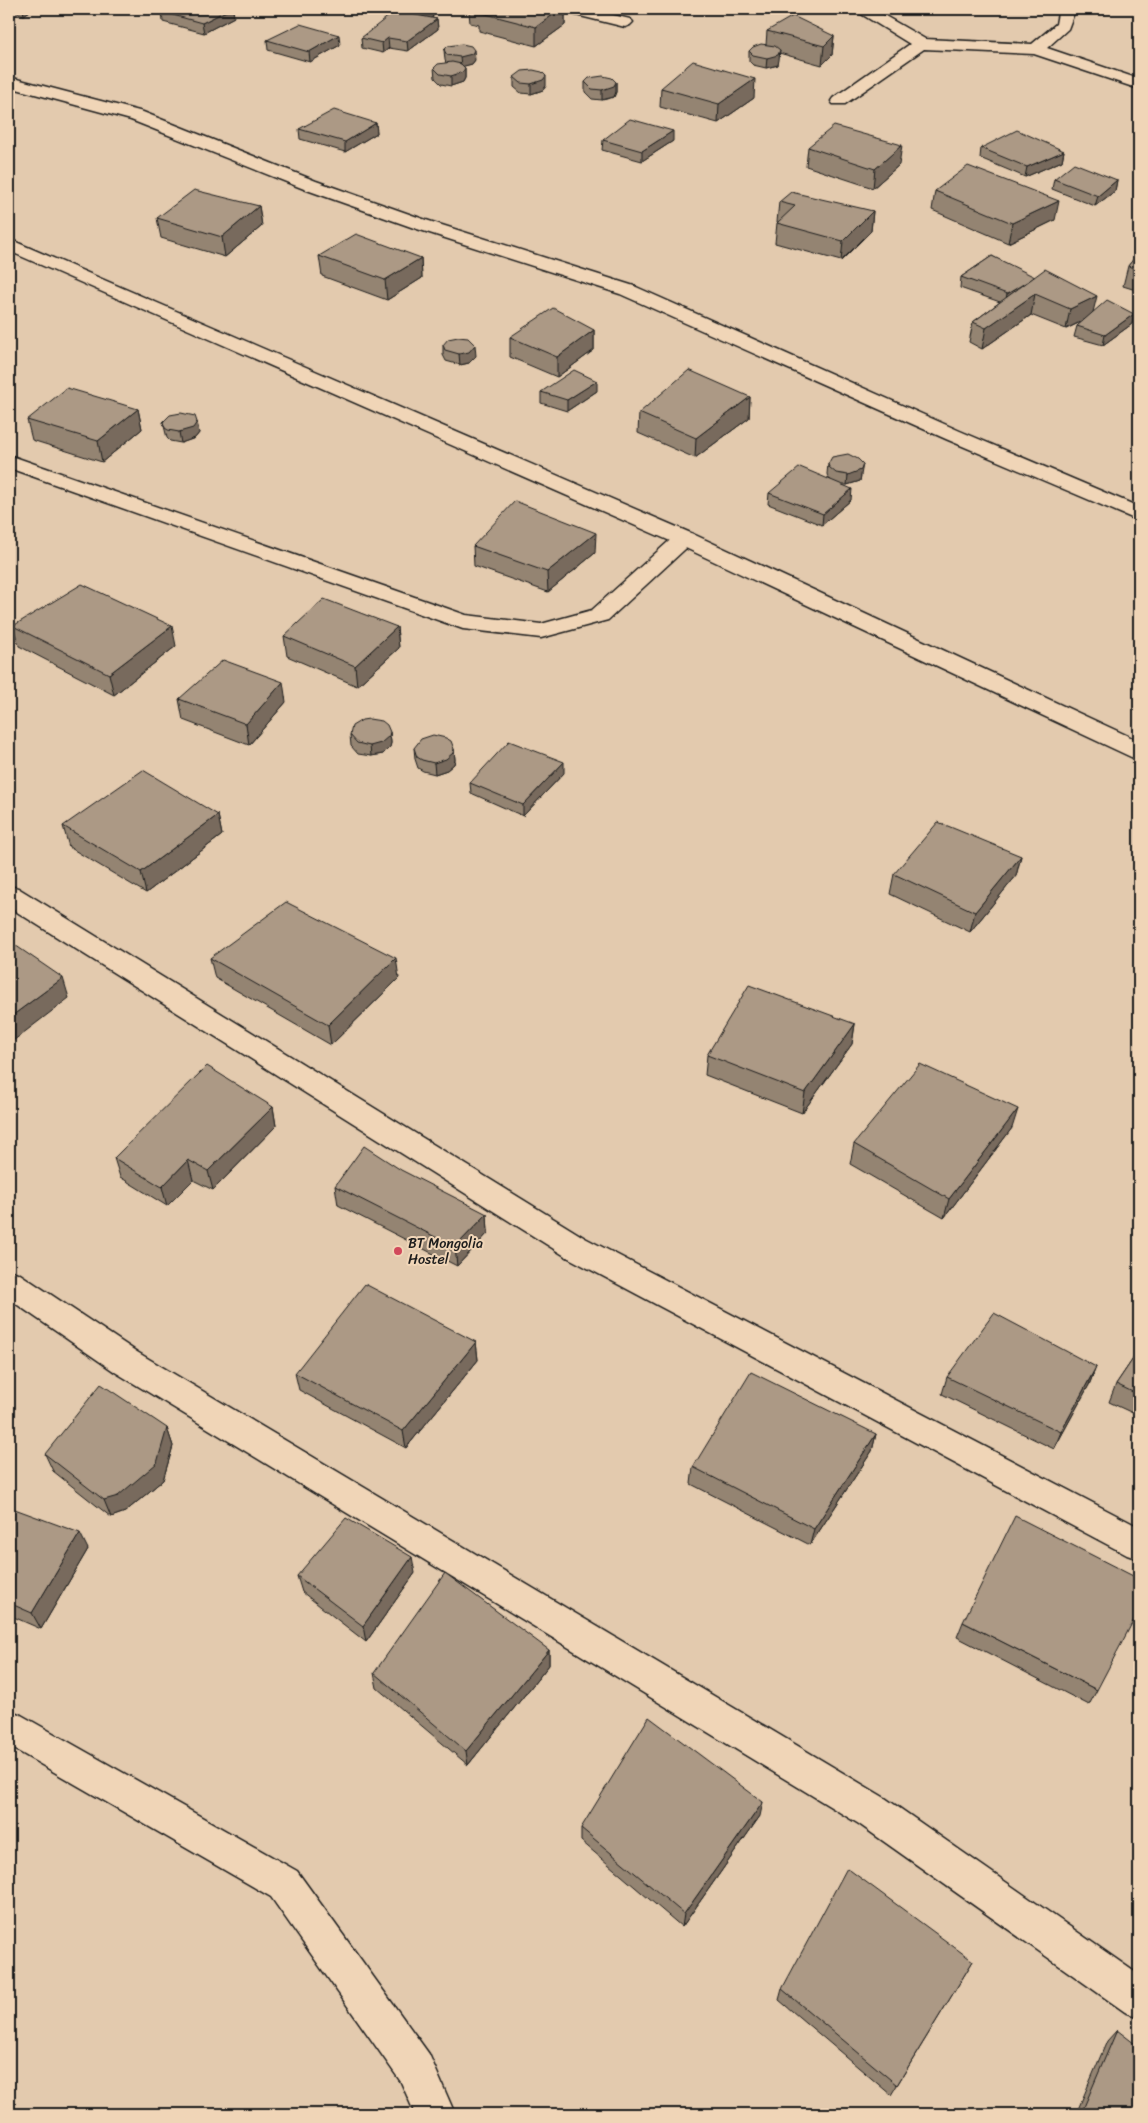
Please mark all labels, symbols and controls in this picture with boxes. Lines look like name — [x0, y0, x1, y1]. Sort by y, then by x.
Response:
place label: BT Mongolia Hostel — [408, 1231, 483, 1272]
marker: BT Mongolia Hostel — [392, 1245, 404, 1257]

